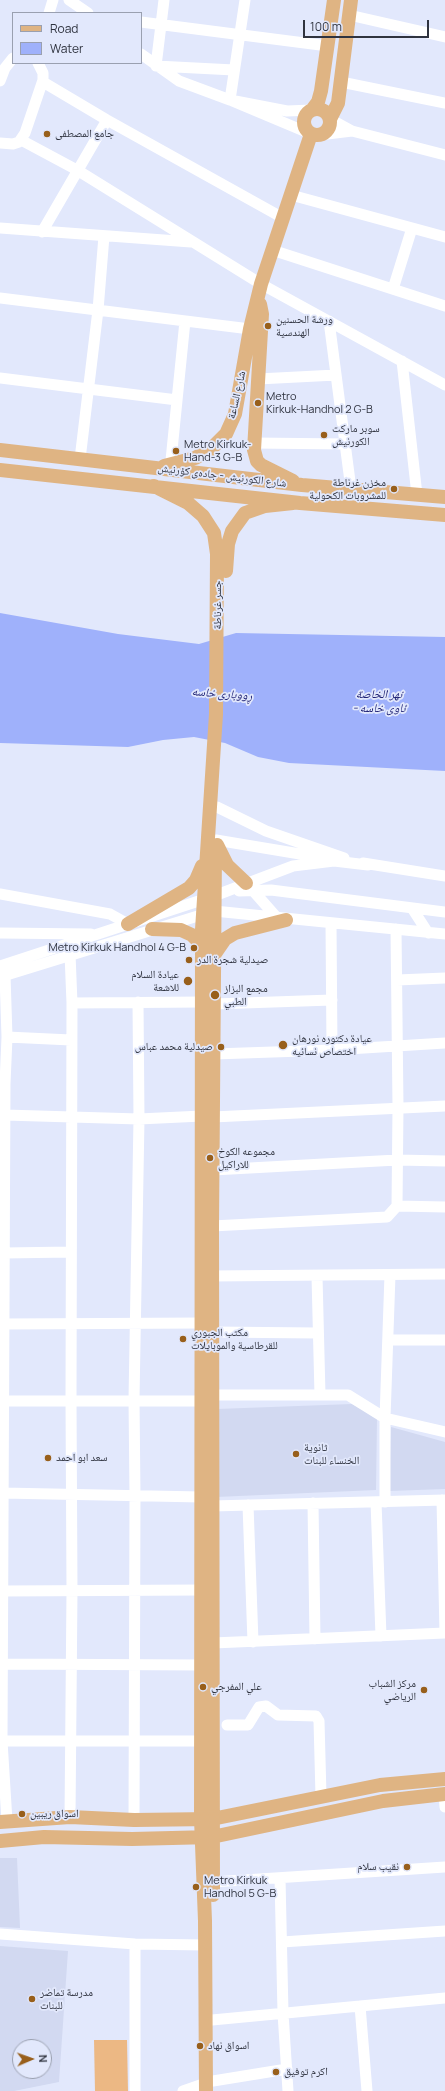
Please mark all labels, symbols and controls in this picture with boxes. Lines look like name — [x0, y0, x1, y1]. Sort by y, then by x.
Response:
legend — [12, 12, 142, 64]
scale bar — [305, 12, 431, 38]
text: 100 m — [310, 18, 342, 35]
text: Road — [50, 20, 78, 37]
text: Water — [50, 40, 83, 57]
place label: جامع المصطفى — [55, 127, 114, 141]
marker: جامع المصطفى — [42, 129, 52, 139]
place label: ورشة الحسنين الهندسية — [276, 313, 333, 339]
marker: ورشة الحسنين الهندسية — [263, 321, 273, 331]
street label: شارع الساعة — [225, 370, 249, 420]
place label: Metro Kirkuk-Handhol 2 G-B — [266, 390, 373, 416]
marker: Metro Kirkuk-Handhol 2 G-B — [253, 398, 263, 408]
place label: سوبر ماركت الكورنيش — [332, 422, 380, 448]
marker: سوبر ماركت الكورنيش — [319, 430, 329, 440]
place label: Metro Kirkuk- Hand-3 G-B — [184, 438, 251, 464]
marker: Metro Kirkuk- Hand-3 G-B — [171, 446, 181, 456]
street label: شارع الكورنيش - جادەی کۆرنیش — [157, 462, 287, 490]
place label: مخزن غرناطة للمشروبات الكحولية — [309, 476, 386, 502]
marker: مخزن غرناطة للمشروبات الكحولية — [389, 484, 399, 494]
street label: جسر غرناطة — [211, 581, 225, 629]
water label: ڕووباری خاسە — [191, 685, 253, 703]
water label: نهر الخاصة - ئاوی خاسە — [352, 688, 406, 716]
place label: Metro Kirkuk Handhol 4 G-B — [48, 941, 186, 955]
marker: Metro Kirkuk Handhol 4 G-B — [189, 943, 199, 953]
place label: صيدلية شجرة الدر — [197, 953, 268, 967]
marker: صيدلية شجرة الدر — [184, 955, 194, 965]
place label: عيادة السلام للاشعة — [131, 968, 179, 994]
marker: عيادة السلام للاشعة — [182, 975, 194, 987]
place label: مجمع البزاز الطبي — [224, 982, 268, 1008]
marker: مجمع البزاز الطبي — [209, 989, 221, 1001]
place label: عيادة دكتوره نورهان اختصاص نسائيه — [292, 1032, 372, 1058]
marker: عيادة دكتوره نورهان اختصاص نسائيه — [277, 1039, 289, 1051]
place label: صيدلية محمد عباس — [135, 1040, 213, 1054]
marker: صيدلية محمد عباس — [216, 1042, 226, 1052]
place label: مجموعه الكوخ للاراكيل — [218, 1145, 275, 1171]
marker: مجموعه الكوخ للاراكيل — [205, 1153, 215, 1163]
place label: مكتب الجبوري للقرطاسية والموبايلات — [191, 1326, 278, 1352]
marker: مكتب الجبوري للقرطاسية والموبايلات — [178, 1334, 188, 1344]
place label: ثانوية الخنساء للبنات — [304, 1441, 359, 1467]
marker: ثانوية الخنساء للبنات — [291, 1449, 301, 1459]
place label: سعد ابو احمد — [56, 1451, 108, 1465]
marker: سعد ابو احمد — [43, 1453, 53, 1463]
place label: مركز الشباب الرياضي — [369, 1677, 416, 1703]
place label: علي المفرجي — [211, 1680, 262, 1694]
marker: علي المفرجي — [198, 1682, 208, 1692]
marker: مركز الشباب الرياضي — [419, 1685, 429, 1695]
place label: اسواق ريبين — [30, 1807, 79, 1821]
marker: اسواق ريبين — [17, 1809, 27, 1819]
place label: نقيب سلام — [357, 1860, 399, 1874]
marker: نقيب سلام — [402, 1862, 412, 1872]
place label: Metro Kirkuk Handhol 5 G-B — [204, 1874, 276, 1900]
marker: Metro Kirkuk Handhol 5 G-B — [191, 1882, 201, 1892]
place label: مدرسة تماضر للبنات — [40, 1986, 93, 2012]
marker: مدرسة تماضر للبنات — [27, 1994, 37, 2004]
north arrow — [12, 2039, 52, 2079]
place label: اسواق نهاد — [208, 2039, 249, 2053]
marker: اسواق نهاد — [195, 2041, 205, 2051]
text: N — [36, 2054, 51, 2063]
place label: اكرم توفيق — [284, 2065, 328, 2079]
marker: اكرم توفيق — [271, 2067, 281, 2077]

